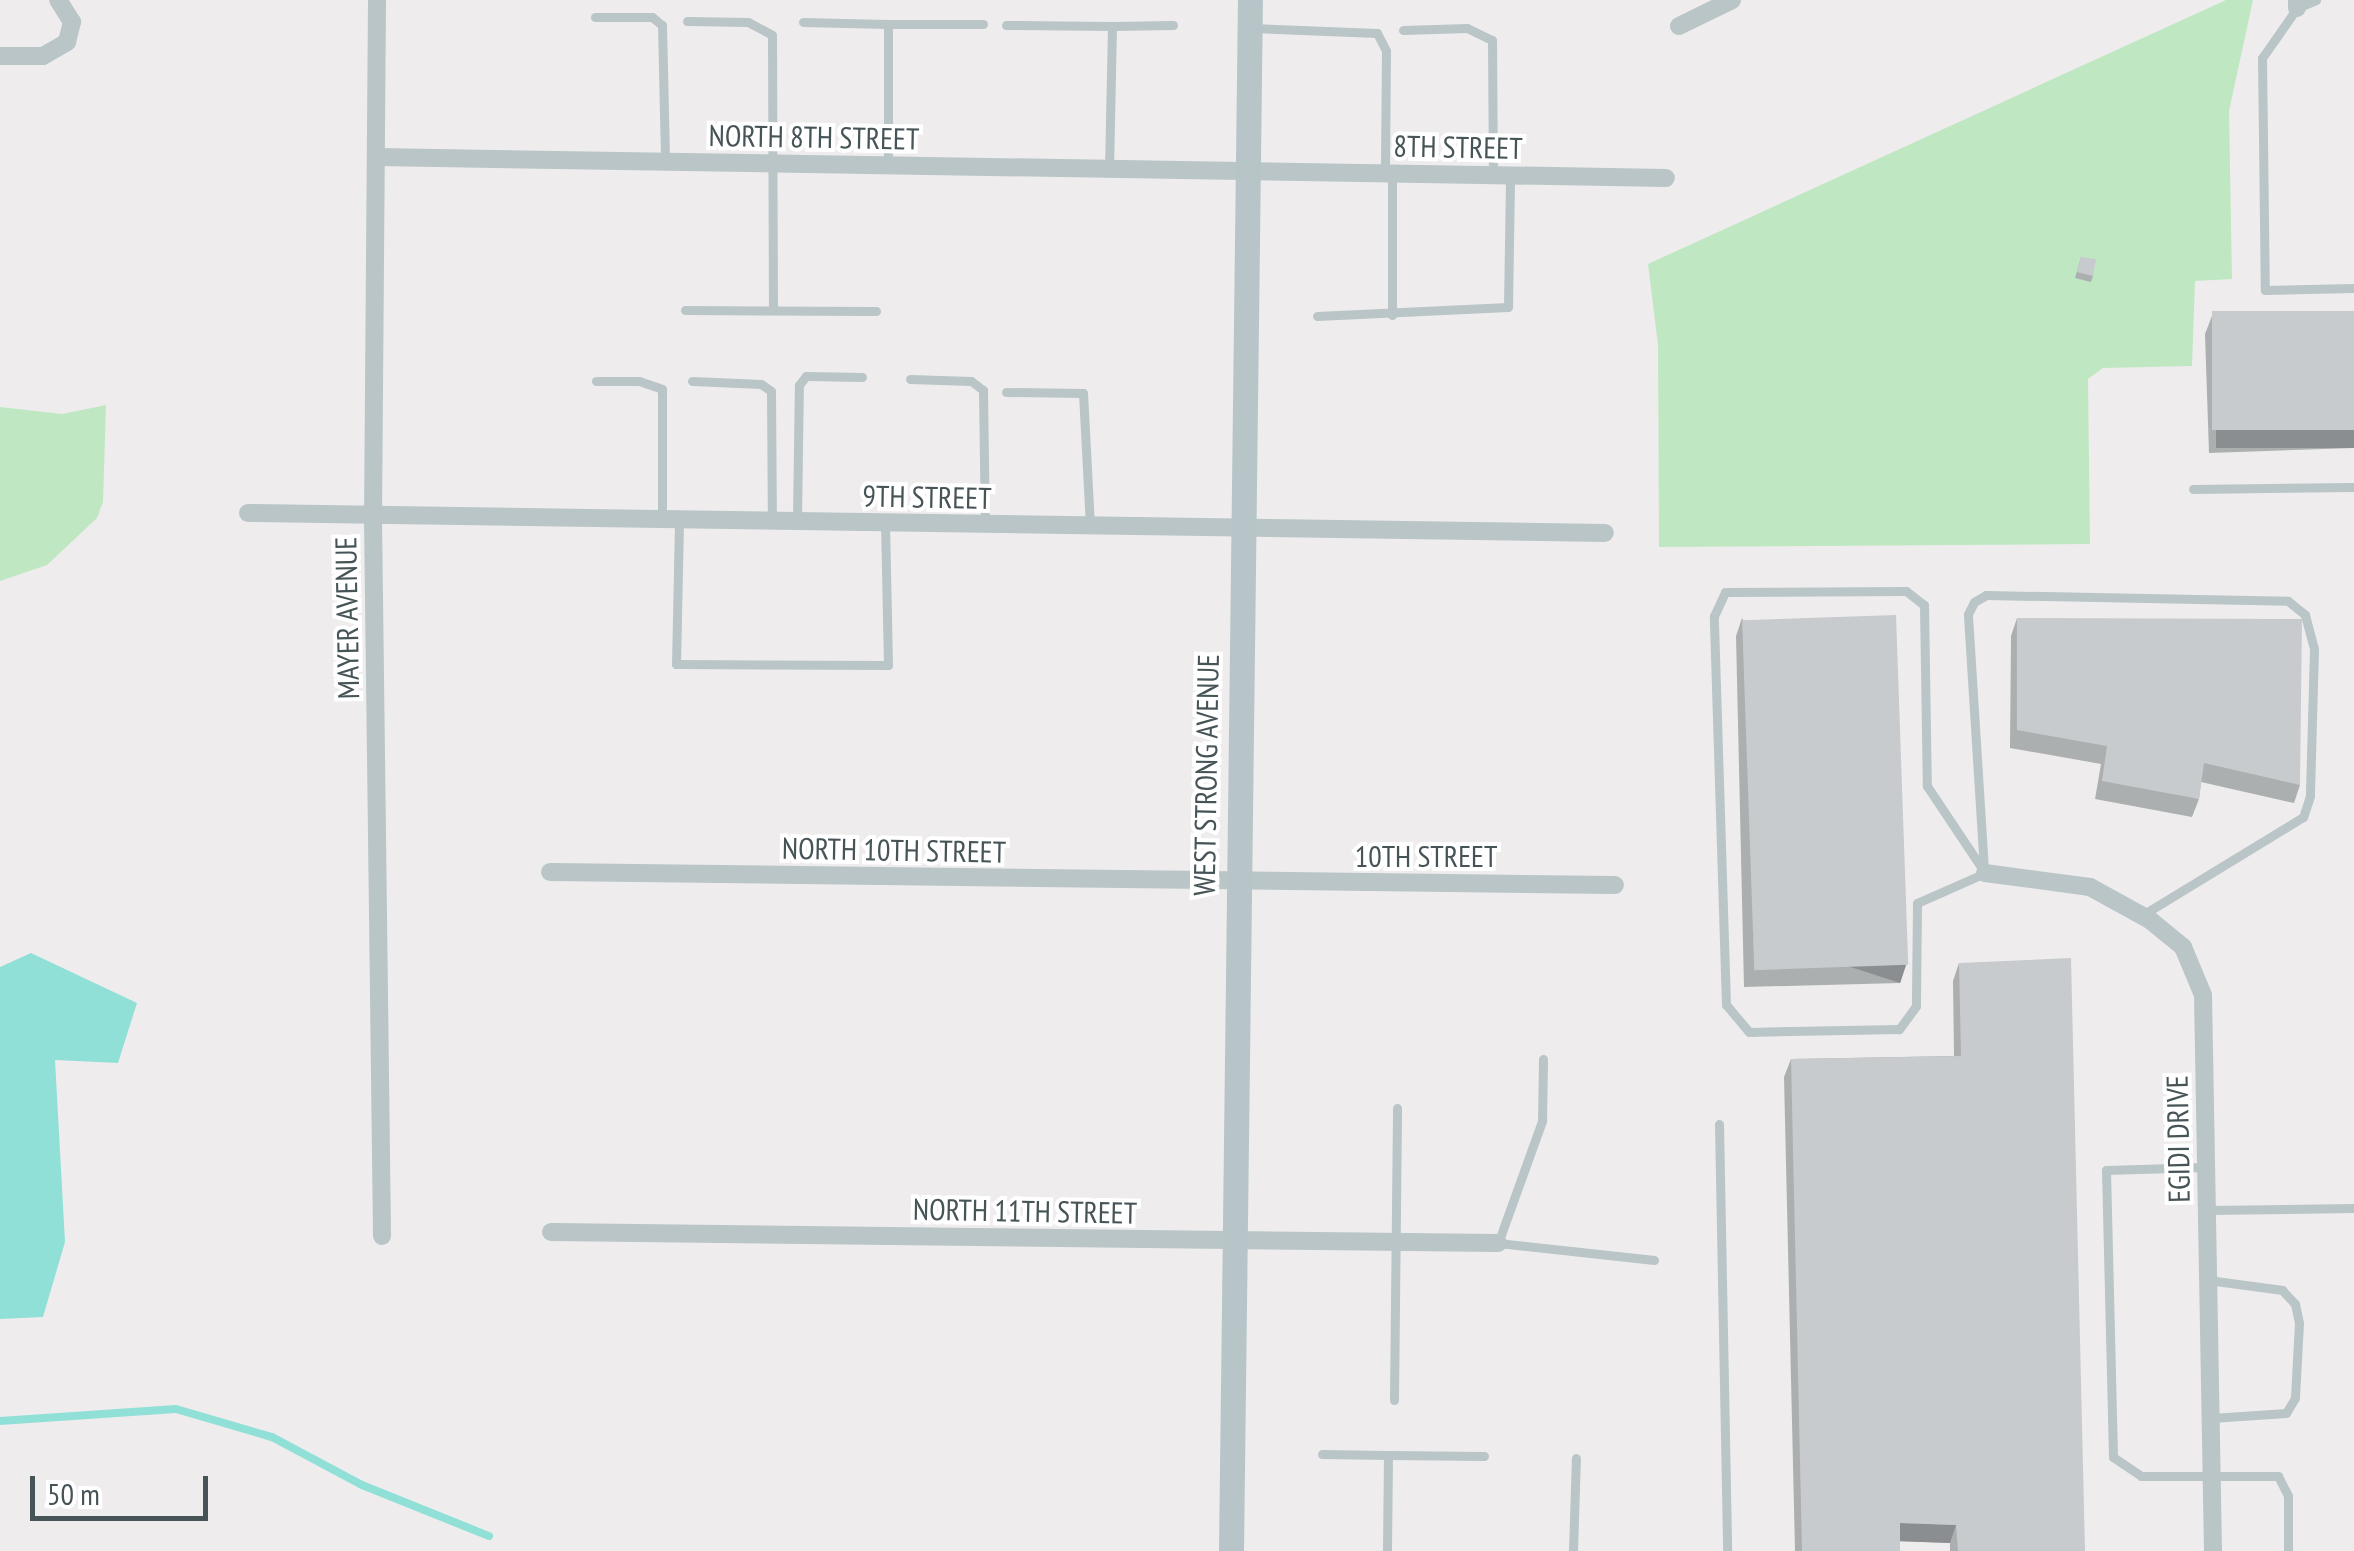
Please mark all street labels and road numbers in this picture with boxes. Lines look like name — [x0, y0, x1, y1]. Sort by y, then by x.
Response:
street label: NORTH 8TH STREET — [708, 117, 920, 157]
street label: 8TH STREET — [1393, 128, 1523, 166]
street label: 9TH STREET — [862, 478, 992, 516]
street label: MAYER AVENUE — [328, 536, 366, 700]
street label: WEST STRONG AVENUE — [1186, 653, 1226, 897]
street label: NORTH 10TH STREET — [782, 830, 1006, 870]
street label: 10TH STREET — [1355, 838, 1497, 874]
street label: EGIDI DRIVE — [2159, 1075, 2197, 1203]
street label: NORTH 11TH STREET — [913, 1191, 1137, 1231]

